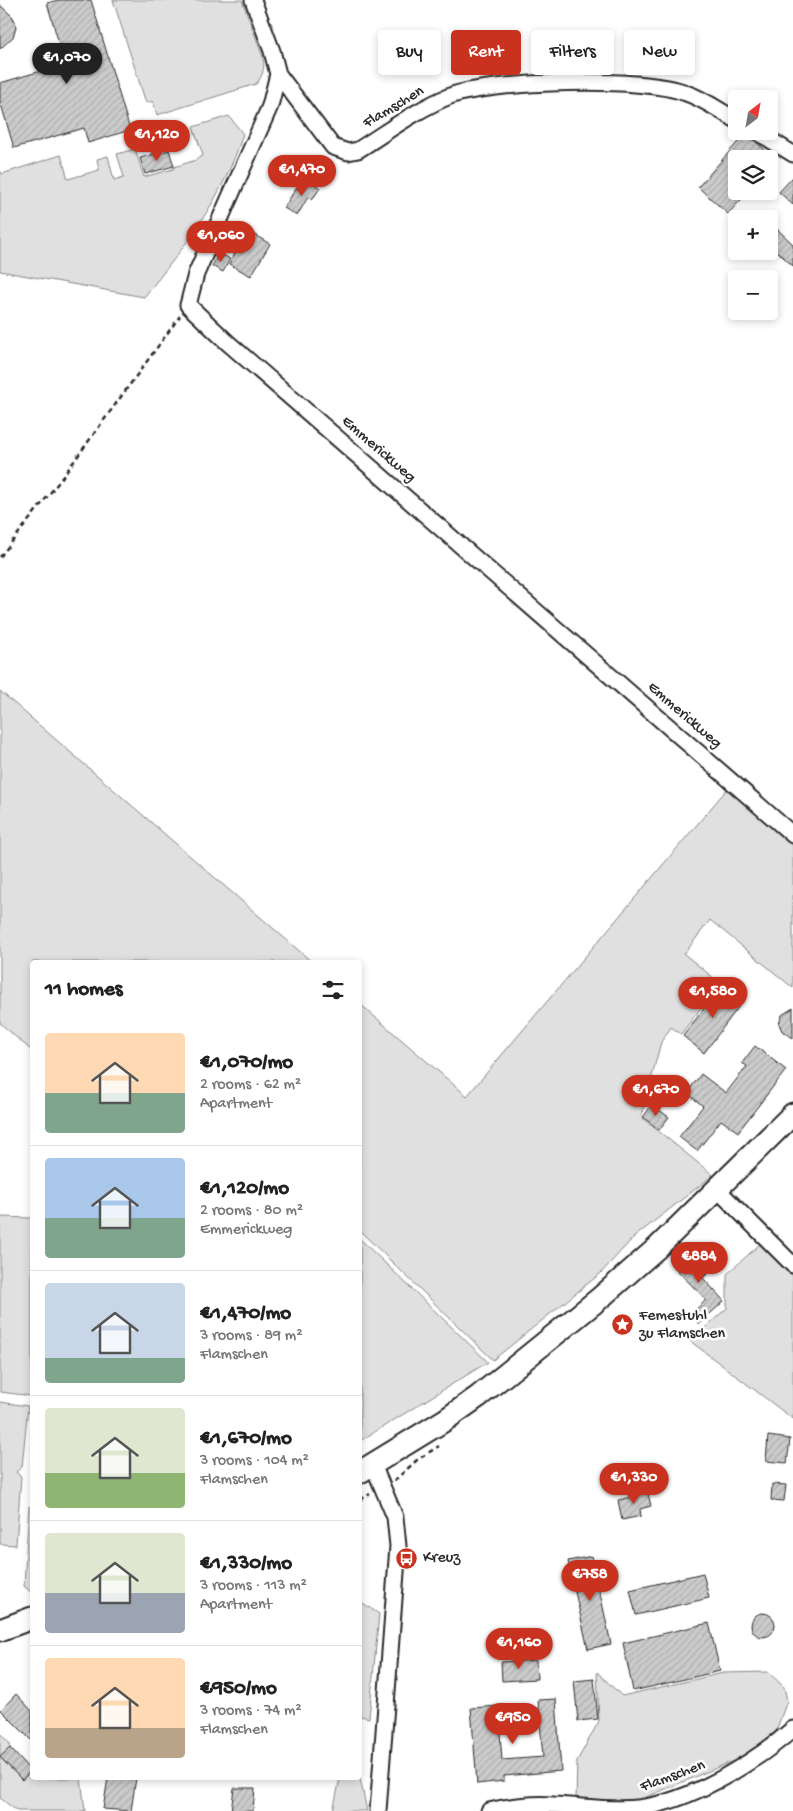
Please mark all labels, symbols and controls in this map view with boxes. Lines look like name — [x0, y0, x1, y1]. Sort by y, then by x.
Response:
chip: Buy — [378, 30, 441, 75]
chip: Rent — [451, 30, 521, 75]
chip: Filters — [531, 30, 614, 75]
chip: New — [624, 30, 695, 75]
pin: €1,070 — [26, 42, 108, 85]
text: €1,070 — [43, 49, 91, 68]
street label: Flamschen — [359, 82, 428, 134]
north arrow — [728, 90, 778, 140]
map controls — [728, 90, 778, 320]
pin: €1,120 — [116, 120, 198, 162]
text: €1,120 — [135, 126, 179, 145]
button: layers — [728, 150, 778, 200]
pin: €1,470 — [261, 154, 343, 197]
text: €1,470 — [279, 161, 325, 180]
button: + — [728, 210, 778, 260]
pin: €1,060 — [180, 220, 262, 263]
text: €1,060 — [197, 227, 245, 246]
button: − — [728, 270, 778, 320]
street label: Emmerickweg — [337, 413, 419, 487]
street label: Emmerickweg — [643, 679, 725, 753]
icon: filters — [319, 976, 347, 1004]
pin: €1,580 — [672, 976, 754, 1019]
text: 11 homes — [45, 978, 123, 1003]
text: €1,580 — [689, 983, 737, 1002]
text: €1,070/mo — [200, 1051, 293, 1076]
icon: home — [85, 1053, 145, 1113]
pin: €1,670 — [615, 1074, 697, 1117]
text: 2 rooms · 62 m² — [200, 1076, 301, 1095]
text: €1,670 — [633, 1081, 679, 1100]
text: Apartment — [200, 1095, 272, 1114]
text: €1,120/mo — [200, 1177, 289, 1202]
icon: home — [85, 1178, 145, 1238]
text: 2 rooms · 80 m² — [200, 1202, 303, 1221]
text: Emmerickweg — [200, 1221, 292, 1240]
pin: €884 — [669, 1242, 729, 1284]
text: €884 — [682, 1248, 716, 1267]
text: €1,470/mo — [200, 1302, 291, 1327]
icon: home — [85, 1303, 145, 1363]
place label: Femestuhl zu Flamschen — [638, 1307, 725, 1344]
place icon: Femestuhl zu Flamschen — [611, 1313, 635, 1337]
text: 3 rooms · 89 m² — [200, 1327, 302, 1346]
text: Flamschen — [200, 1346, 268, 1365]
text: €1,670/mo — [200, 1427, 292, 1452]
icon: home — [85, 1428, 145, 1488]
text: 3 rooms · 104 m² — [200, 1452, 309, 1471]
pin: €1,330 — [593, 1462, 675, 1505]
text: €1,330 — [611, 1469, 657, 1488]
text: Flamschen — [200, 1471, 268, 1490]
bus stop icon: Kreuz — [395, 1546, 419, 1570]
place label: Kreuz — [423, 1549, 461, 1568]
text: €1,330/mo — [200, 1552, 292, 1577]
icon: home — [85, 1553, 145, 1613]
pin: €758 — [560, 1560, 620, 1602]
text: €758 — [572, 1566, 608, 1585]
text: 3 rooms · 113 m² — [200, 1577, 307, 1596]
text: Apartment — [200, 1596, 272, 1615]
pin: €1,160 — [478, 1628, 560, 1670]
text: €1,160 — [497, 1634, 541, 1653]
text: €950/mo — [200, 1677, 277, 1702]
icon: home — [85, 1678, 145, 1738]
text: 3 rooms · 74 m² — [200, 1702, 302, 1721]
pin: €950 — [483, 1702, 543, 1745]
text: €950 — [495, 1709, 531, 1728]
text: Flamschen — [200, 1721, 268, 1740]
street label: Flamschen — [637, 1756, 708, 1798]

